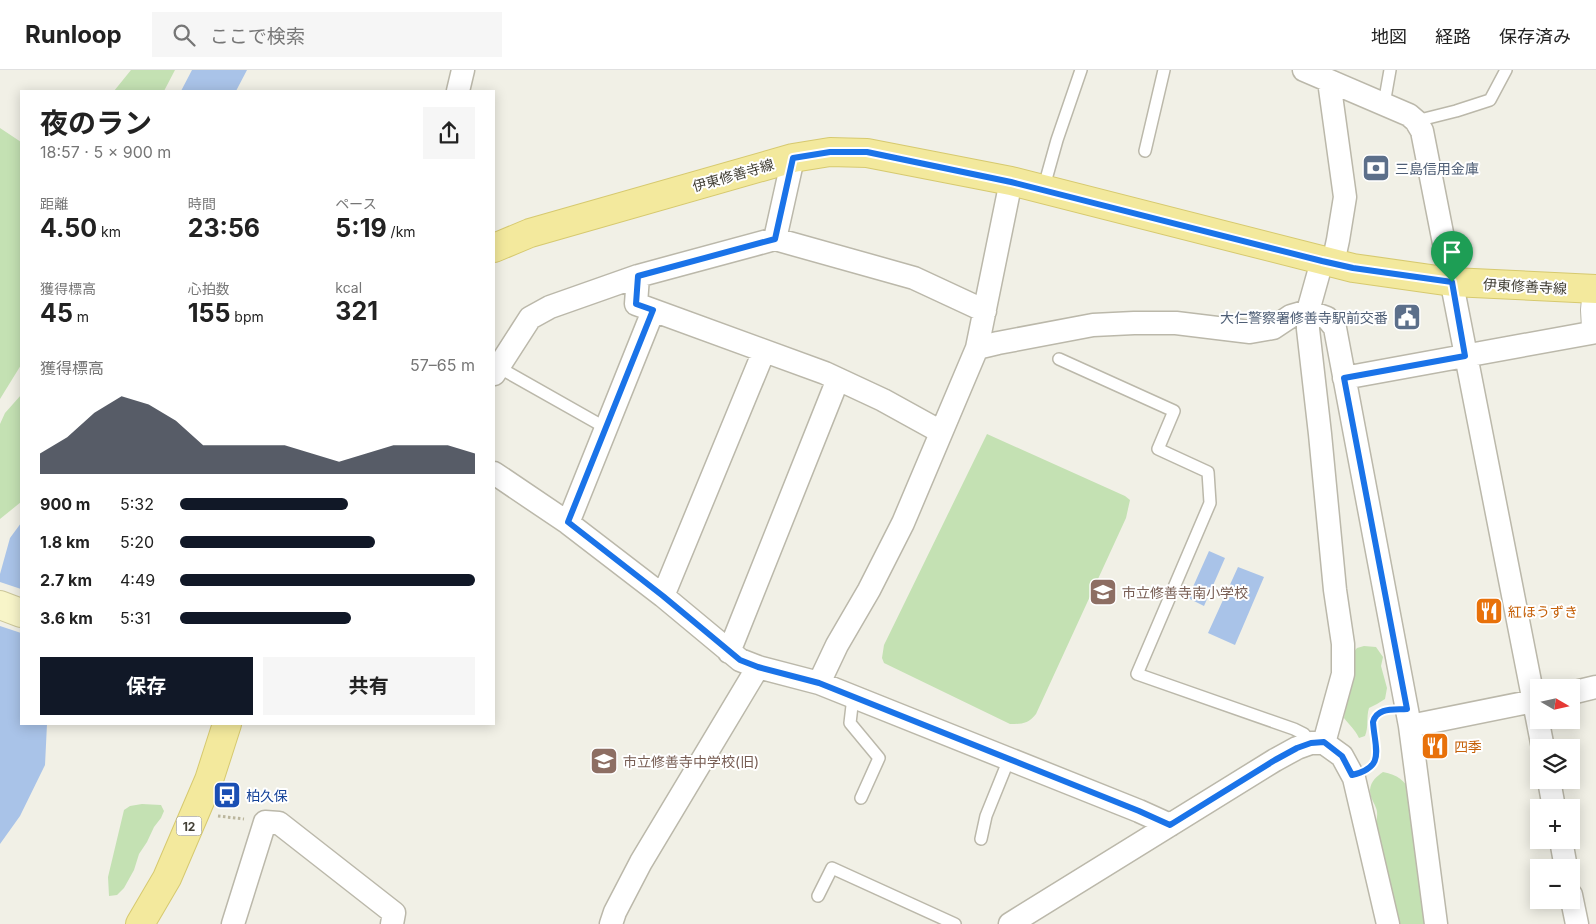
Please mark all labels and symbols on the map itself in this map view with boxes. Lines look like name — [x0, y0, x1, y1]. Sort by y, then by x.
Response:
bank icon: 三島信用金庫 — [1361, 153, 1391, 183]
street label: 伊東修善寺線 — [690, 155, 776, 195]
place label: 三島信用金庫 — [1395, 160, 1479, 177]
pin — [1431, 231, 1473, 282]
street label: 伊東修善寺線 — [1483, 275, 1567, 297]
public building icon: 大仁警察署修善寺駅前交番 — [1392, 302, 1422, 332]
place label: 大仁警察署修善寺駅前交番 — [1220, 309, 1388, 326]
school or university icon: 市立修善寺南小学校 — [1088, 577, 1118, 607]
place label: 市立修善寺南小学校 — [1122, 584, 1248, 601]
restaurant icon: 紅ほうずき — [1474, 596, 1504, 626]
place label: 紅ほうずき — [1508, 603, 1578, 620]
north arrow — [1530, 679, 1580, 729]
restaurant icon: 四季 — [1420, 731, 1450, 761]
place label: 四季 — [1454, 738, 1482, 755]
school or university icon: 市立修善寺中学校(旧) — [589, 746, 619, 776]
place label: 市立修善寺中学校(旧) — [623, 753, 759, 770]
bus stop icon: 柏久保 — [212, 780, 242, 810]
place label: 柏久保 — [246, 787, 288, 804]
road number: 12 — [176, 816, 202, 836]

